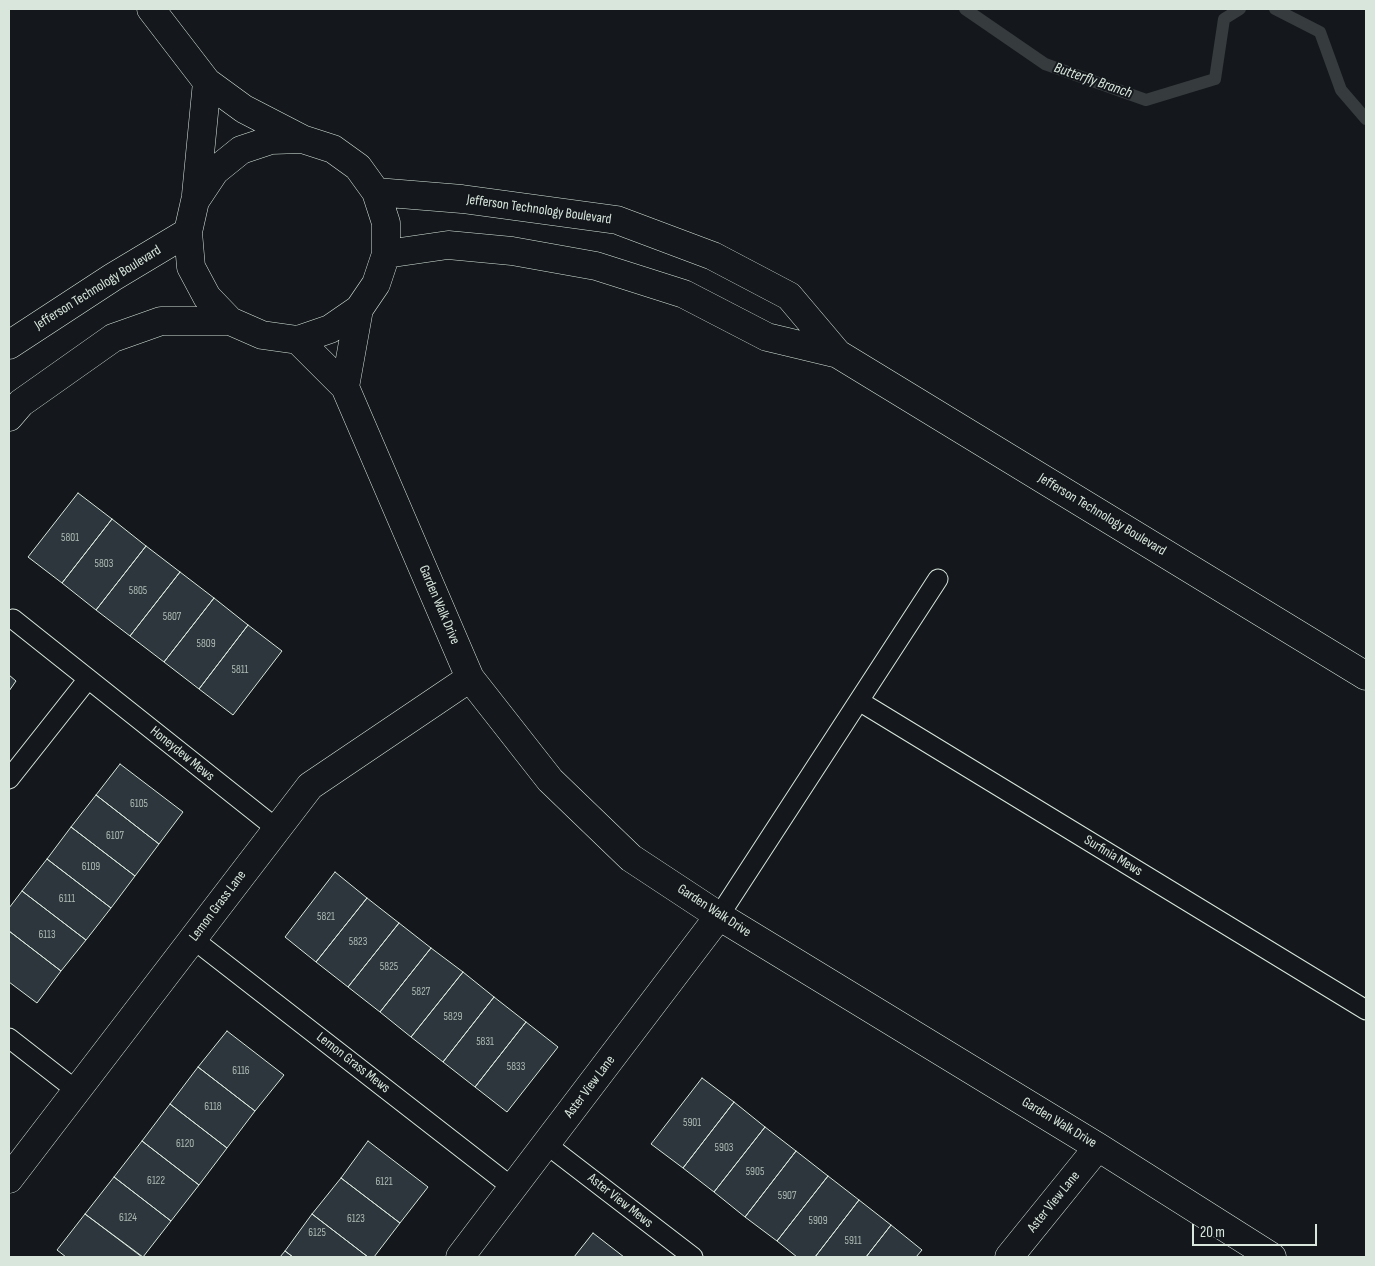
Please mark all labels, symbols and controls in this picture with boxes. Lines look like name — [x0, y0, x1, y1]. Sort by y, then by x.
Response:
water label: Butterfly Branch — [1052, 59, 1134, 103]
street label: Jefferson Technology Boulevard — [465, 192, 613, 228]
street label: Jefferson Technology Boulevard — [32, 242, 164, 334]
street label: Jefferson Technology Boulevard — [1035, 470, 1169, 560]
house number: 5801 — [61, 531, 79, 545]
house number: 5803 — [95, 557, 113, 571]
street label: Garden Walk Drive — [415, 563, 463, 647]
house number: 5805 — [129, 584, 147, 598]
house number: 5807 — [163, 610, 181, 624]
house number: 5809 — [196, 637, 216, 651]
house number: 5811 — [232, 663, 248, 677]
street label: Honeydew Mews — [146, 723, 218, 785]
house number: 6105 — [130, 797, 148, 811]
house number: 6107 — [106, 829, 124, 843]
street label: Surfinia Mews — [1081, 832, 1145, 880]
house number: 6109 — [82, 860, 100, 874]
street label: Lemon Grass Lane — [186, 867, 250, 945]
street label: Garden Walk Drive — [674, 881, 754, 941]
house number: 6111 — [59, 892, 75, 906]
house number: 5821 — [317, 910, 335, 924]
house number: 6113 — [38, 928, 56, 942]
house number: 5823 — [349, 935, 367, 949]
house number: 5825 — [380, 960, 398, 974]
house number: 5827 — [412, 985, 430, 999]
house number: 5829 — [444, 1010, 462, 1024]
street label: Lemon Grass Mews — [313, 1029, 393, 1097]
house number: 5831 — [476, 1035, 494, 1049]
street label: Aster View Lane — [561, 1052, 619, 1122]
house number: 5833 — [507, 1060, 525, 1074]
house number: 6116 — [232, 1064, 250, 1078]
street label: Garden Walk Drive — [1018, 1094, 1100, 1152]
house number: 6118 — [204, 1100, 222, 1114]
house number: 5901 — [683, 1116, 701, 1130]
house number: 6120 — [176, 1137, 194, 1151]
house number: 5903 — [715, 1141, 733, 1155]
house number: 5905 — [746, 1165, 764, 1179]
street label: Aster View Lane — [1024, 1168, 1084, 1236]
street label: Aster View Mews — [584, 1170, 656, 1232]
house number: 6122 — [147, 1174, 165, 1188]
house number: 6121 — [375, 1175, 393, 1189]
house number: 5907 — [778, 1189, 796, 1203]
house number: 6124 — [119, 1211, 137, 1225]
house number: 6123 — [347, 1212, 365, 1226]
house number: 5909 — [808, 1214, 828, 1228]
scale bar — [1195, 1214, 1320, 1246]
text: 20 m — [1200, 1223, 1225, 1242]
house number: 6125 — [308, 1226, 326, 1240]
house number: 5911 — [845, 1234, 861, 1248]

